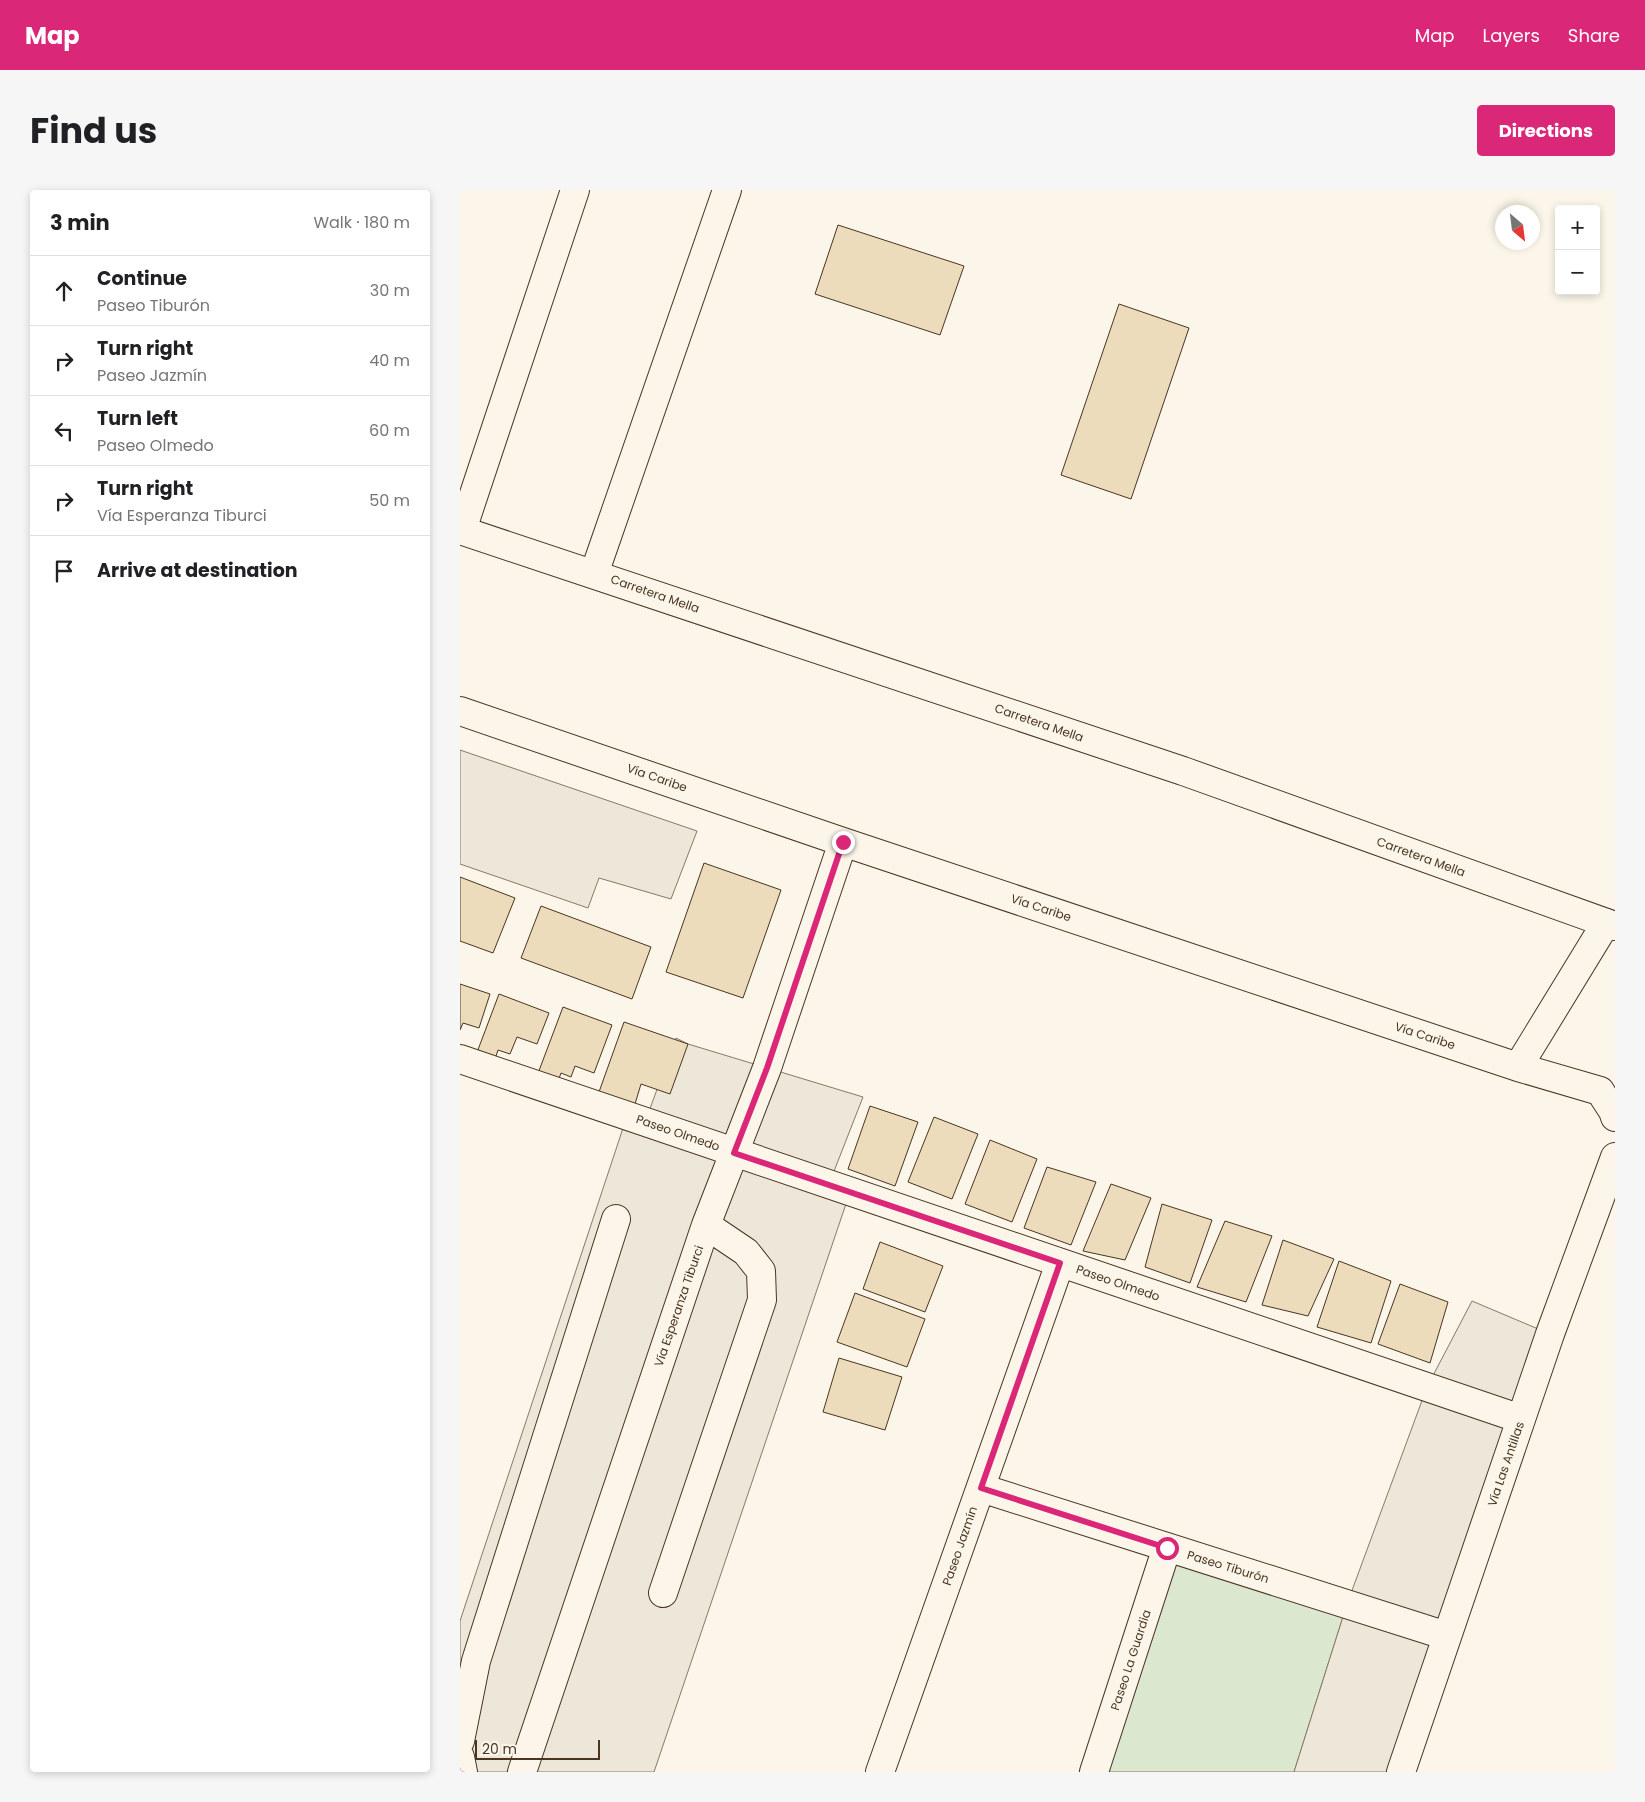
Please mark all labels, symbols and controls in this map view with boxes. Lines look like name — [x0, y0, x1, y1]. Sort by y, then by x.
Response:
text: Map — [25, 19, 80, 52]
text: Map — [1415, 23, 1455, 48]
text: Layers — [1483, 23, 1540, 48]
text: Share — [1568, 23, 1620, 48]
button: Directions — [1477, 105, 1615, 156]
text: Find us — [30, 106, 157, 155]
north arrow — [1495, 205, 1540, 250]
map controls — [1555, 205, 1600, 295]
button: + — [1555, 205, 1600, 250]
text: 3 min — [50, 208, 110, 237]
text: Walk · 180 m — [313, 211, 410, 234]
button: − — [1555, 250, 1600, 295]
text: Continue — [97, 265, 187, 292]
icon: ahead — [50, 277, 78, 305]
text: 30 m — [370, 279, 410, 302]
text: Paseo Tiburón — [97, 294, 210, 317]
text: Turn right — [97, 335, 193, 362]
icon: right — [50, 347, 78, 375]
text: 40 m — [369, 349, 410, 372]
text: Paseo Jazmín — [97, 364, 207, 387]
text: Turn left — [97, 405, 178, 432]
icon: left — [50, 417, 78, 445]
text: 60 m — [369, 419, 410, 442]
text: Paseo Olmedo — [97, 434, 214, 457]
text: Turn right — [97, 475, 193, 502]
icon: right — [50, 487, 78, 515]
text: 50 m — [369, 489, 410, 512]
text: Vía Esperanza Tiburci — [97, 504, 267, 527]
icon: arrive — [50, 557, 78, 585]
text: Arrive at destination — [97, 557, 298, 584]
street label: Carretera Mella — [608, 570, 702, 617]
street label: Carretera Mella — [992, 699, 1086, 746]
street label: Vía Caribe — [625, 759, 690, 796]
route end — [832, 831, 855, 854]
street label: Carretera Mella — [1374, 833, 1468, 880]
street label: Vía Caribe — [1009, 890, 1074, 925]
street label: Vía Caribe — [1393, 1018, 1458, 1053]
street label: Paseo Olmedo — [634, 1110, 723, 1155]
street label: Vía Esperanza Tiburci — [650, 1243, 707, 1369]
street label: Paseo Olmedo — [1074, 1260, 1163, 1305]
street label: Vía Las Antillas — [1483, 1419, 1528, 1508]
street label: Paseo Jazmín — [938, 1504, 981, 1588]
route start — [1156, 1537, 1179, 1560]
street label: Paseo Tiburón — [1185, 1546, 1271, 1587]
street label: Paseo La Guardia — [1106, 1607, 1155, 1712]
scale bar — [475, 1737, 600, 1760]
text: 20 m — [482, 1739, 517, 1759]

